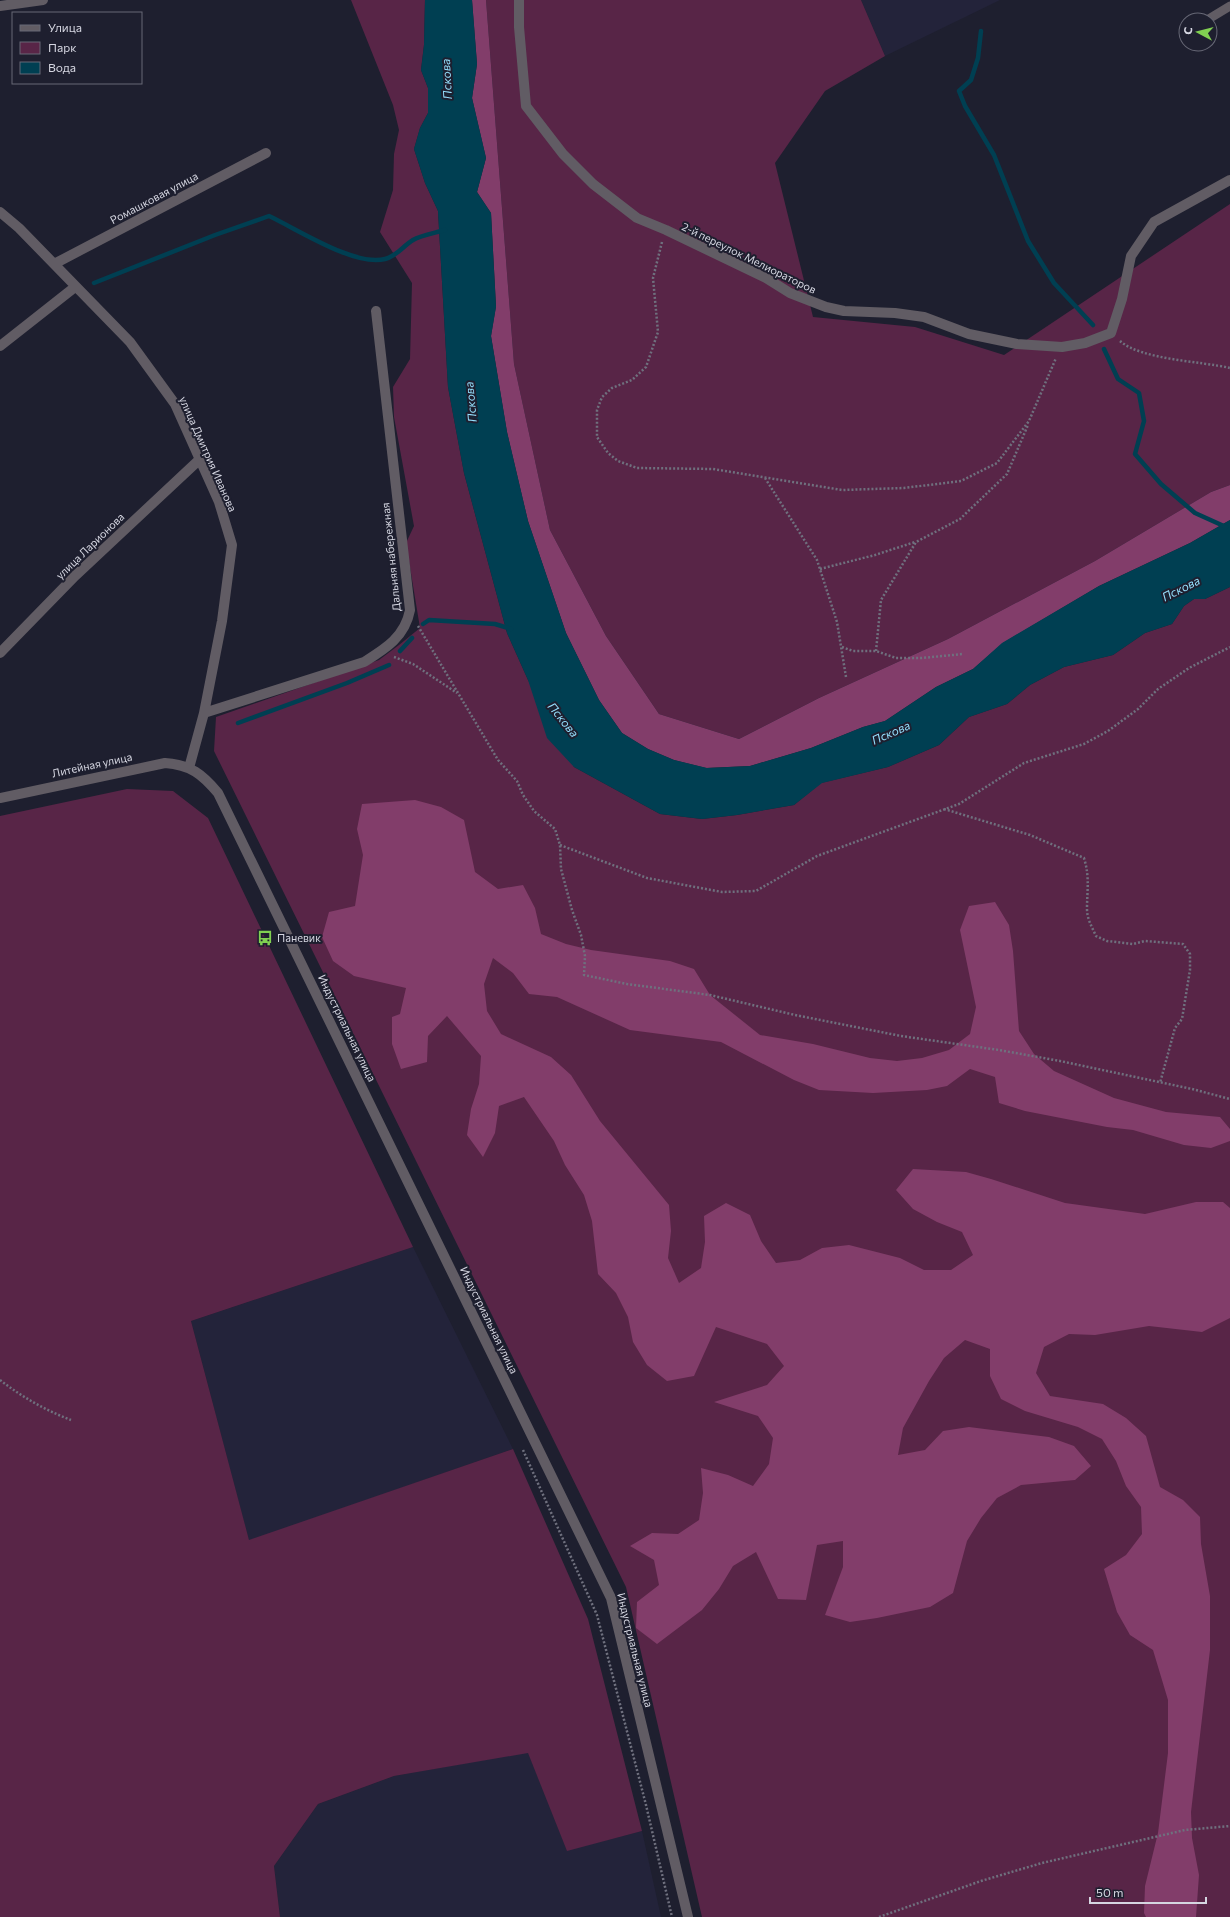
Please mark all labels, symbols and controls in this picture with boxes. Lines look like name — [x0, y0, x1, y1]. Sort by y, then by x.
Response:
legend — [12, 12, 142, 84]
north arrow — [1178, 12, 1218, 52]
text: Улица — [48, 20, 82, 34]
text: С — [1181, 26, 1195, 35]
text: Парк — [48, 40, 77, 54]
water label: Пскова — [438, 58, 454, 100]
text: Вода — [48, 60, 76, 74]
street label: Ромашковая улица — [108, 169, 200, 226]
street label: 2-й переулок Мелиораторов — [680, 219, 819, 296]
water label: Пскова — [461, 381, 479, 423]
street label: улица Дмитрия Иванова — [177, 394, 240, 514]
street label: Дальняя набережная — [378, 502, 403, 612]
street label: улица Ларионова — [53, 510, 126, 582]
water label: Пскова — [1159, 573, 1202, 604]
water label: Пскова — [545, 699, 582, 740]
water label: Пскова — [869, 717, 912, 747]
street label: Литейная улица — [51, 750, 133, 779]
bus stop icon: Паневик — [256, 929, 274, 947]
place label: Паневик — [277, 931, 321, 944]
street label: Индустриальная улица — [316, 972, 379, 1083]
street label: Индустриальная улица — [458, 1264, 521, 1375]
street label: Индустриальная улица — [615, 1591, 656, 1708]
scale bar — [1090, 1879, 1206, 1905]
text: 50 m — [1096, 1885, 1124, 1899]

